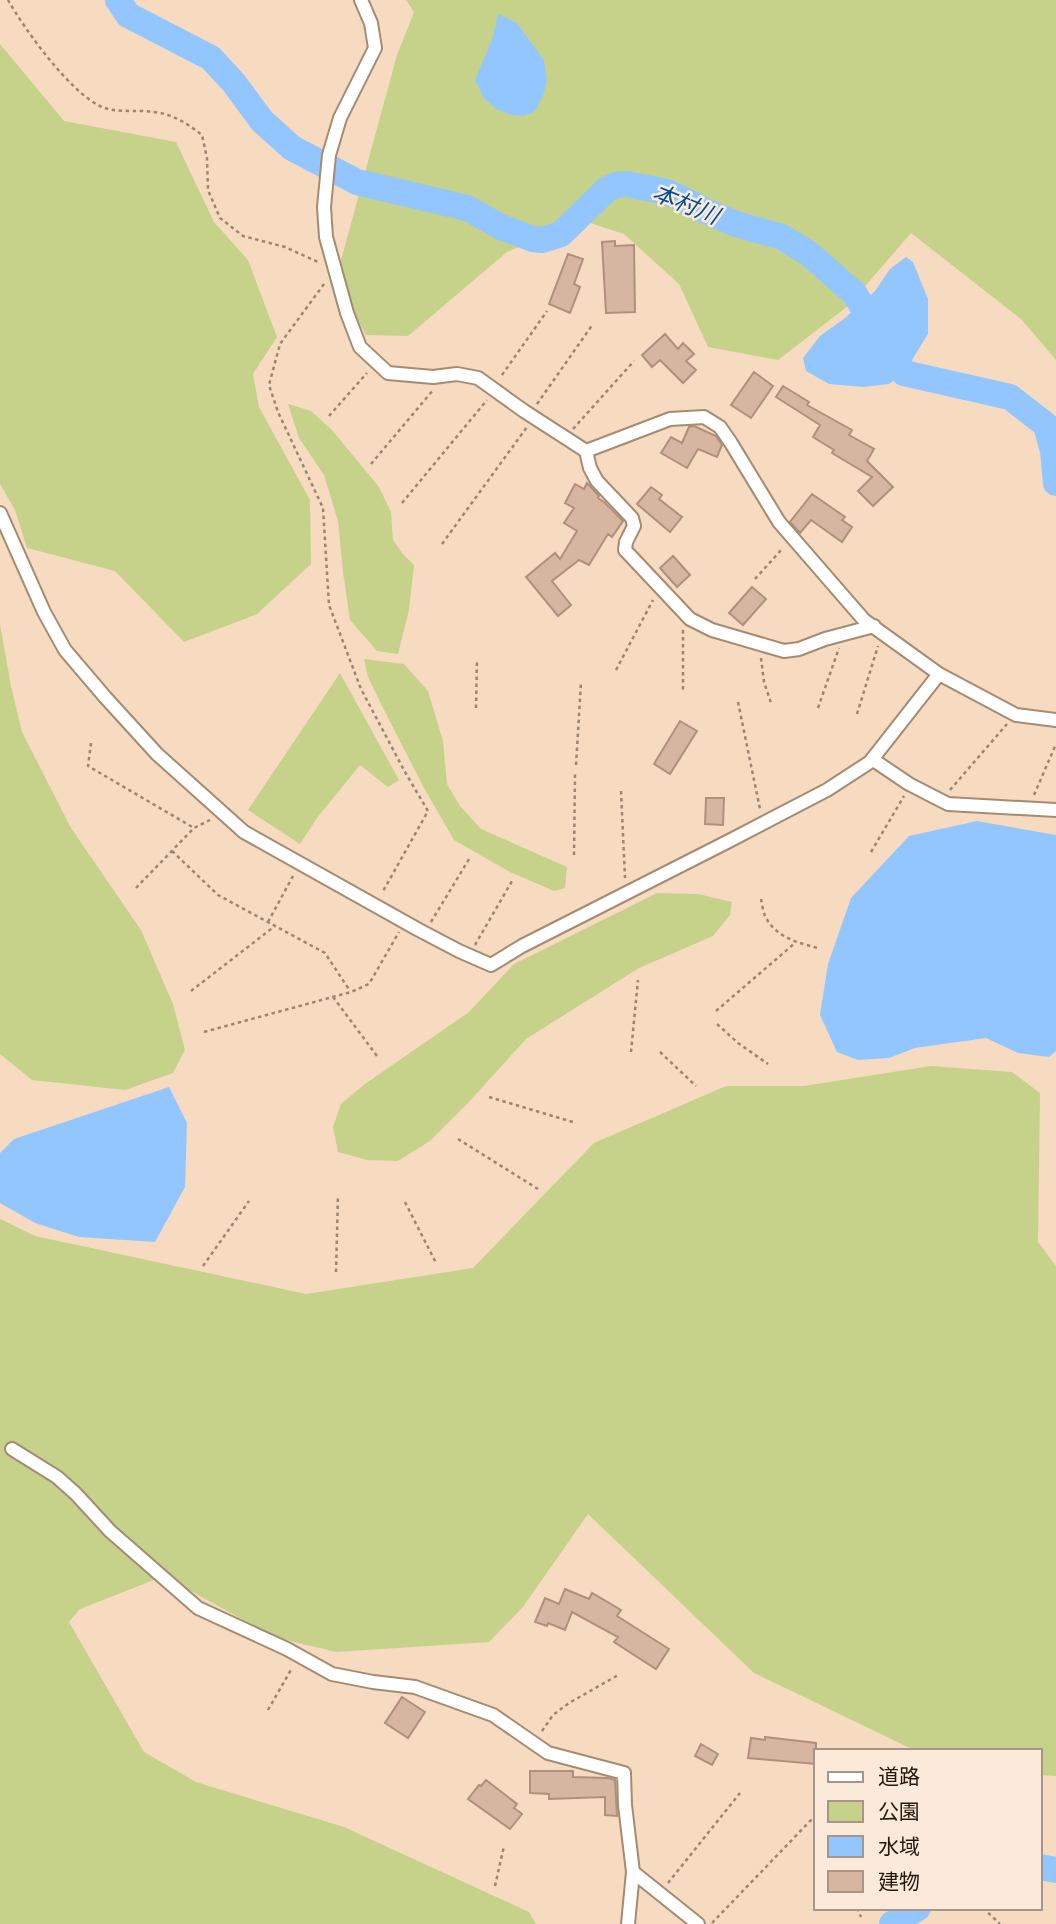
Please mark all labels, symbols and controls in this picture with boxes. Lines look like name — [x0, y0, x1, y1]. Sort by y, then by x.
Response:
water label: 本村川 — [649, 177, 726, 230]
legend — [814, 1749, 1042, 1910]
text: 道路 — [878, 1763, 920, 1788]
text: 公園 — [878, 1798, 920, 1823]
text: 水域 — [878, 1833, 920, 1858]
text: 建物 — [878, 1868, 920, 1893]

